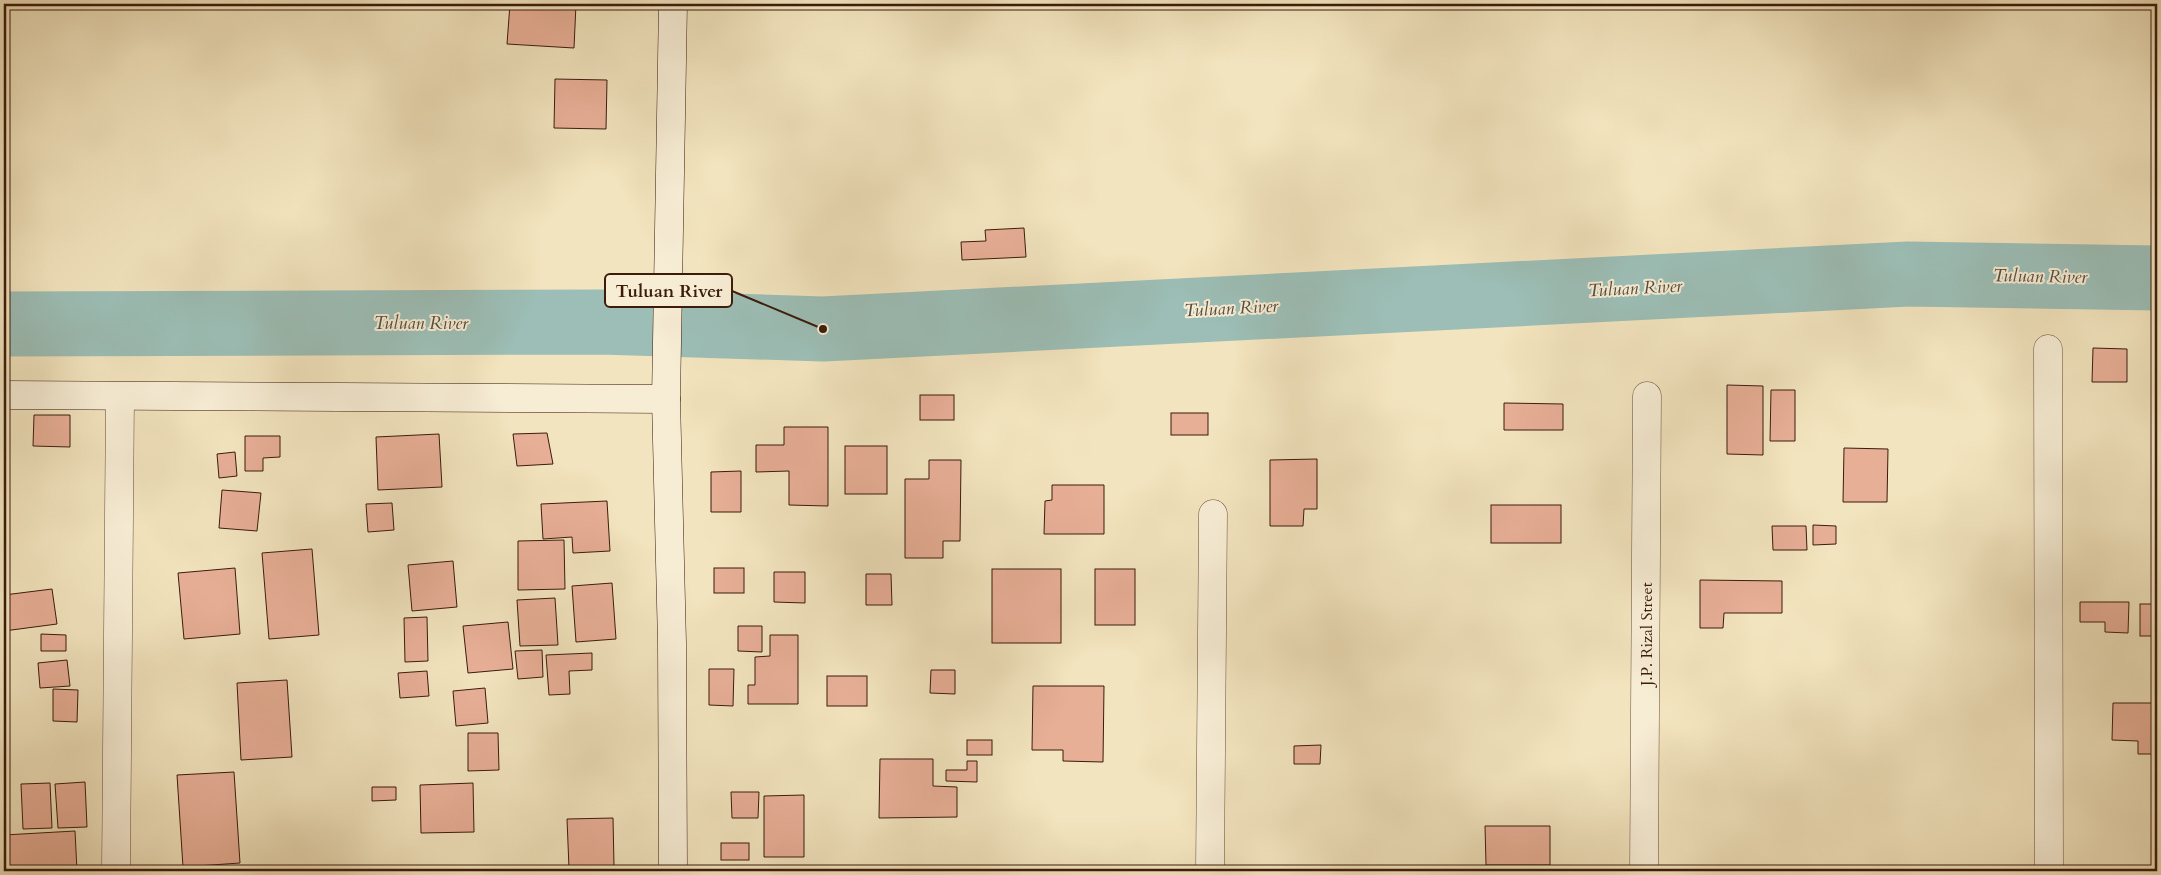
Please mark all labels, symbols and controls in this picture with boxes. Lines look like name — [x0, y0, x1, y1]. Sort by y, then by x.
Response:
water label: Tuluan River — [1993, 263, 2089, 290]
water label: Tuluan River — [1587, 273, 1684, 303]
callout: Tuluan River — [605, 274, 732, 307]
text: Tuluan River — [615, 279, 723, 304]
water label: Tuluan River — [1183, 293, 1280, 323]
water label: Tuluan River — [374, 311, 469, 336]
street label: J.P. Rizal Street — [1636, 582, 1658, 688]

